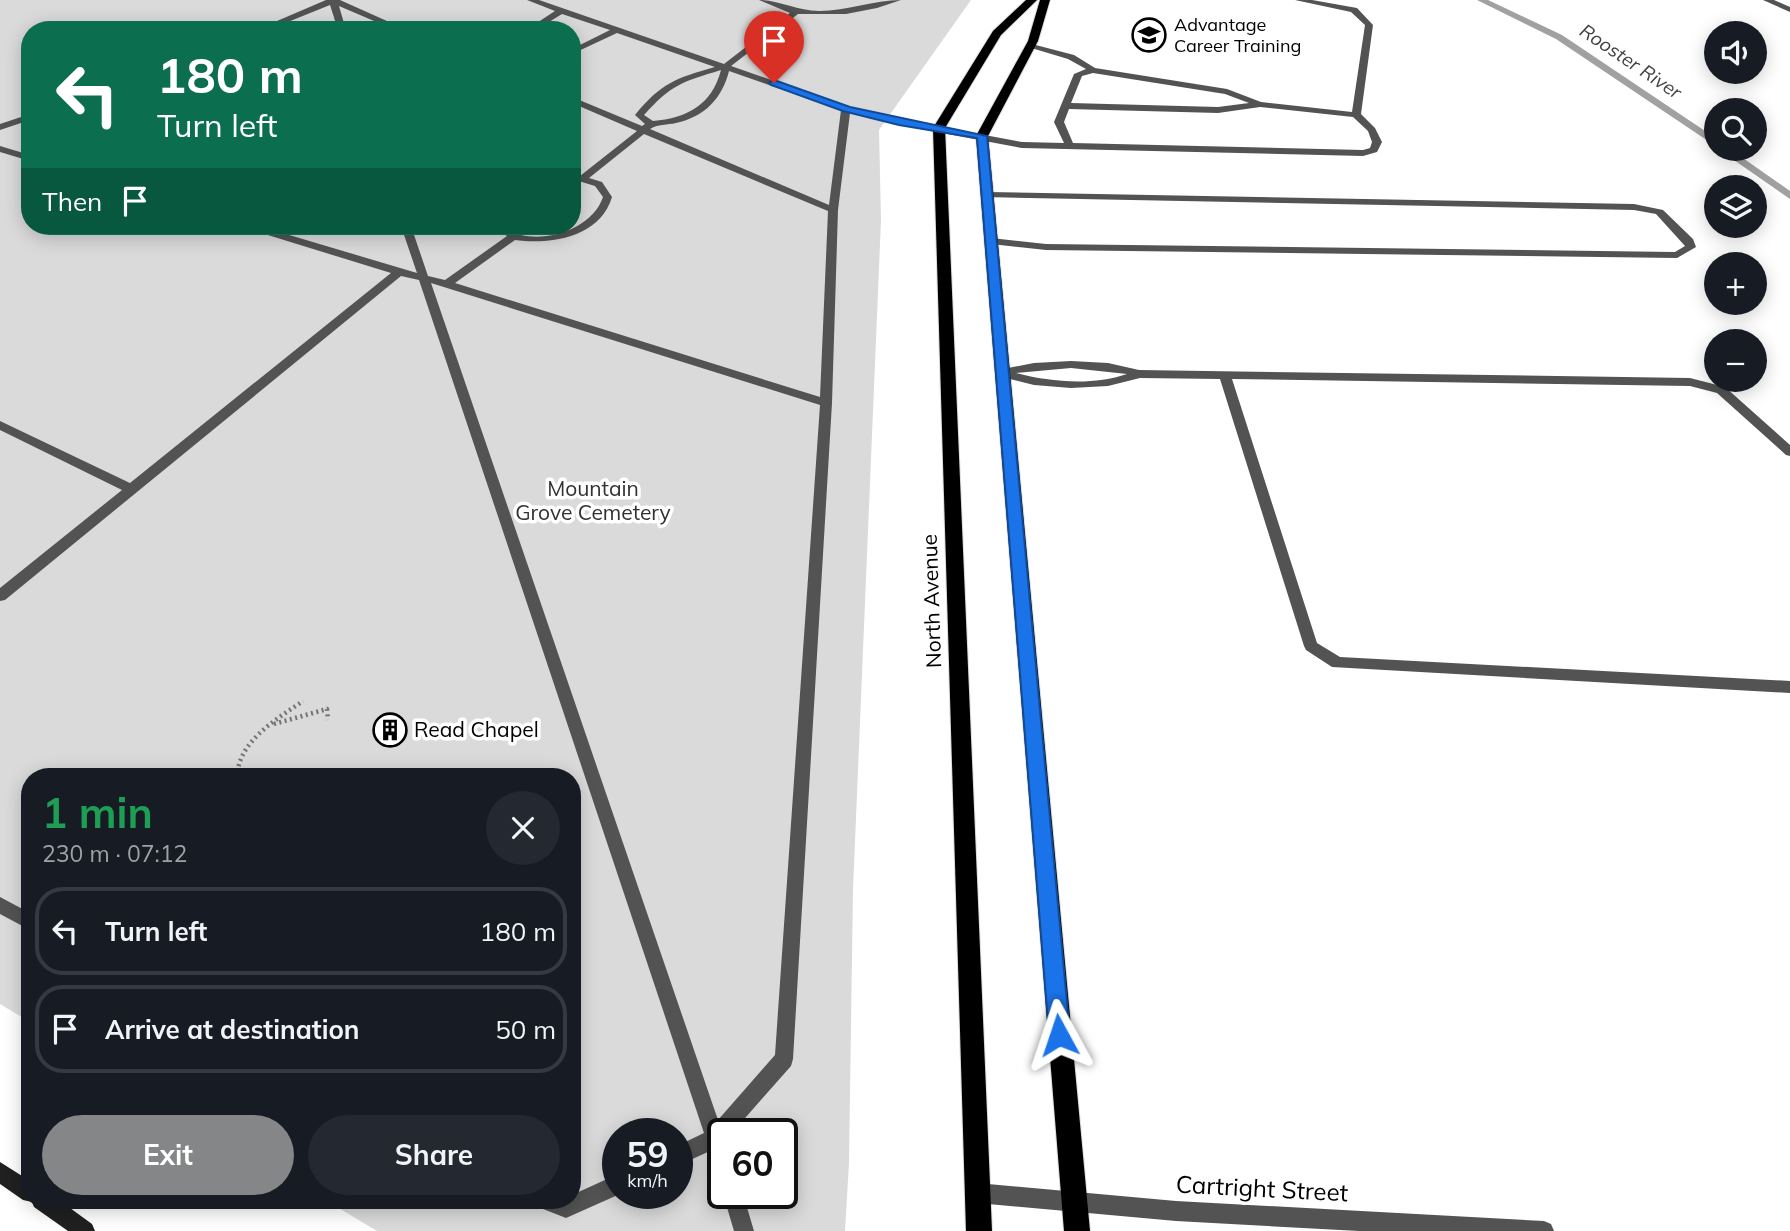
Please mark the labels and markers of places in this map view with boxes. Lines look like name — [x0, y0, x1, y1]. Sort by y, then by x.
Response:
pin — [744, 11, 804, 83]
place label: Advantage Career Training — [1174, 13, 1301, 57]
school or university icon: Advantage Career Training — [1130, 16, 1168, 54]
building icon: Read Chapel — [371, 711, 409, 749]
place label: Read Chapel — [414, 716, 539, 742]

